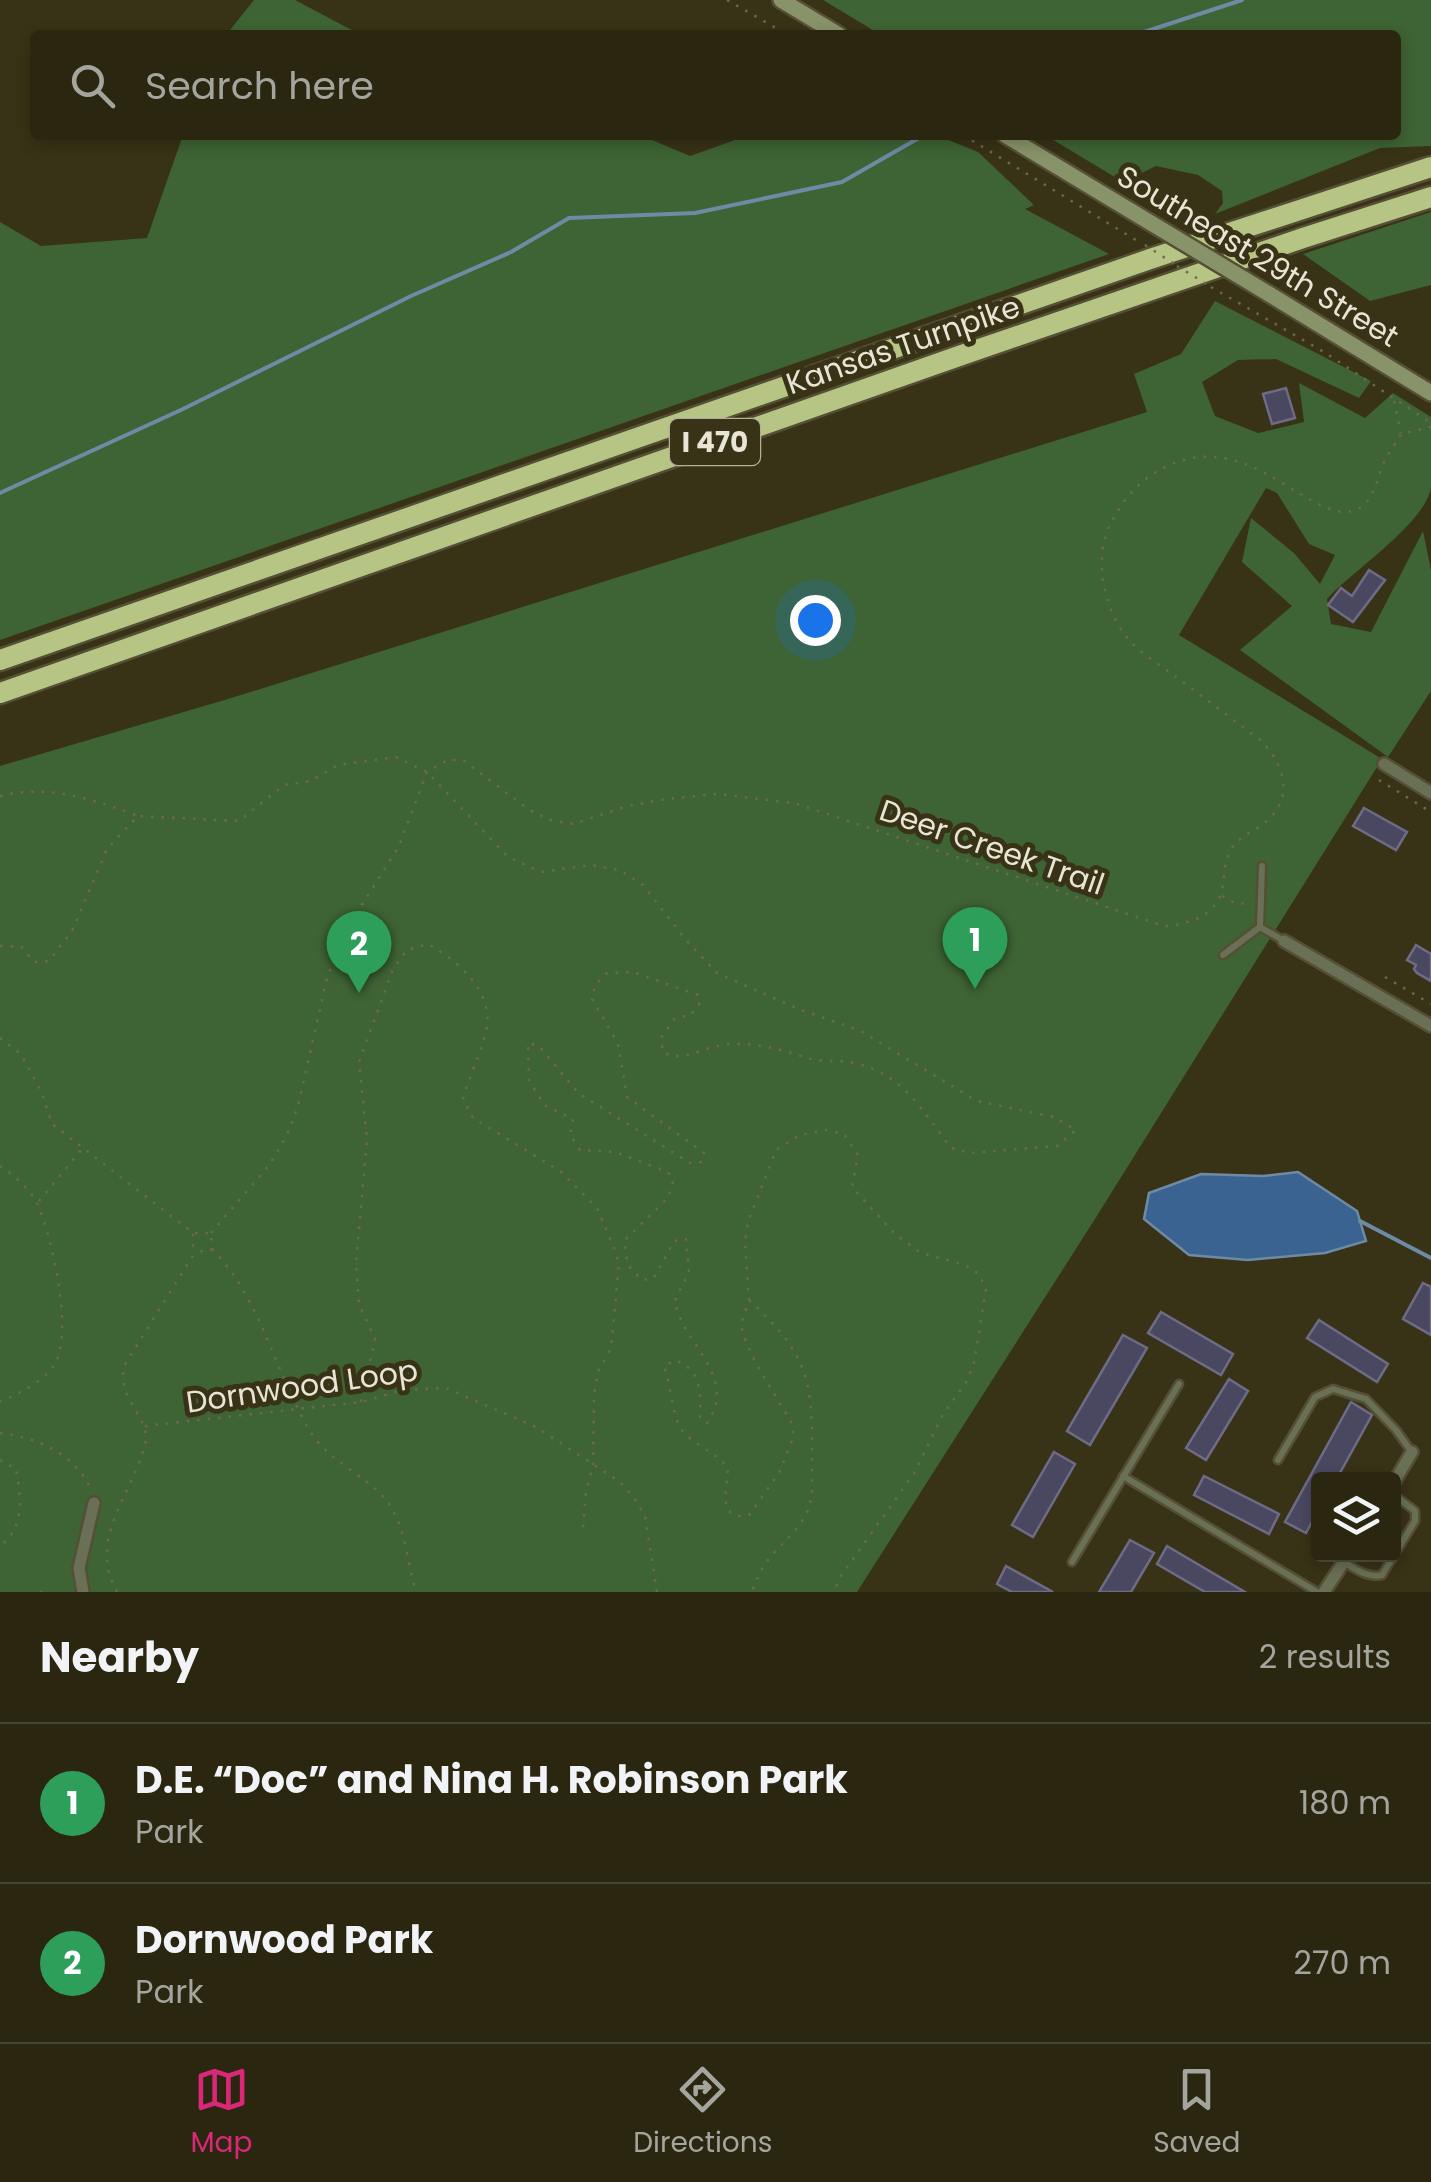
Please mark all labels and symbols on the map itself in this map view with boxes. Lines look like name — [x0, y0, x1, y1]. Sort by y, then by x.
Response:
street label: Southeast 29th Street — [1109, 155, 1407, 357]
street label: Kansas Turnpike — [780, 285, 1026, 405]
road number: I 470 — [670, 419, 760, 465]
your location — [790, 595, 841, 646]
street label: Deer Creek Trail — [874, 788, 1110, 906]
pin: 1 — [942, 906, 1008, 989]
pin: 2 — [326, 910, 392, 993]
street label: Dornwood Loop — [183, 1348, 421, 1424]

